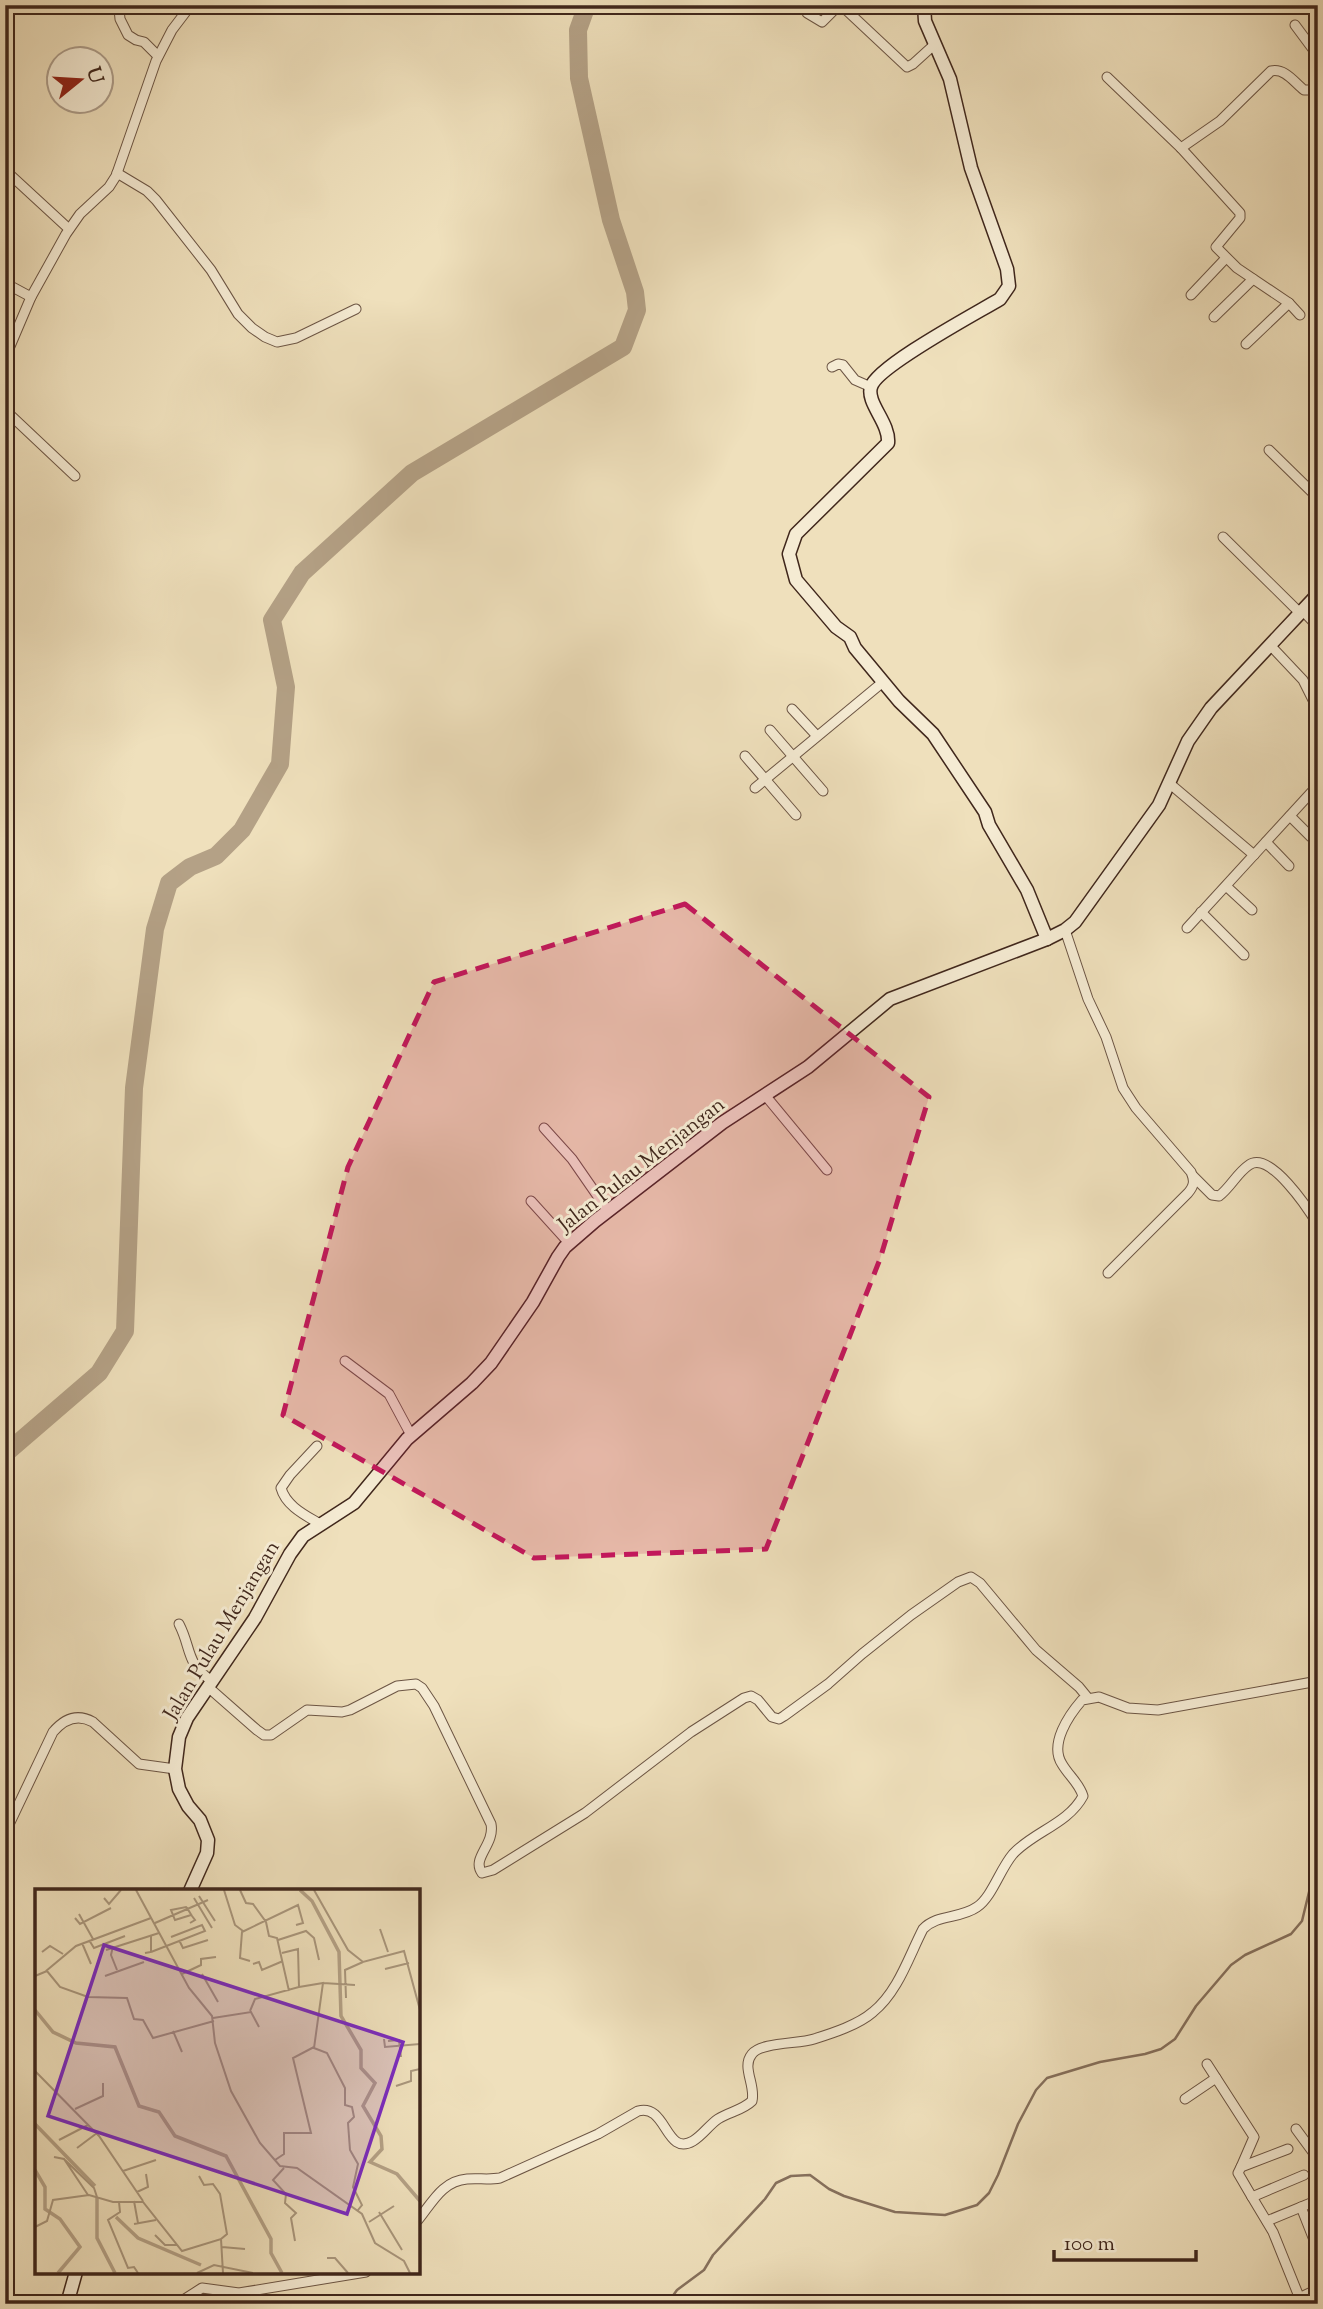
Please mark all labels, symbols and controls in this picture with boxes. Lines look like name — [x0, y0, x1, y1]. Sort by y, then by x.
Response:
north arrow — [46, 46, 116, 116]
text: U — [79, 64, 109, 88]
street label: Jalan Pulau Menjangan — [552, 1091, 732, 1241]
street label: Jalan Pulau Menjangan — [157, 1536, 288, 1727]
inset map — [35, 1889, 420, 2274]
scale bar — [1054, 2218, 1195, 2262]
text: 100 m — [1064, 2230, 1115, 2260]

